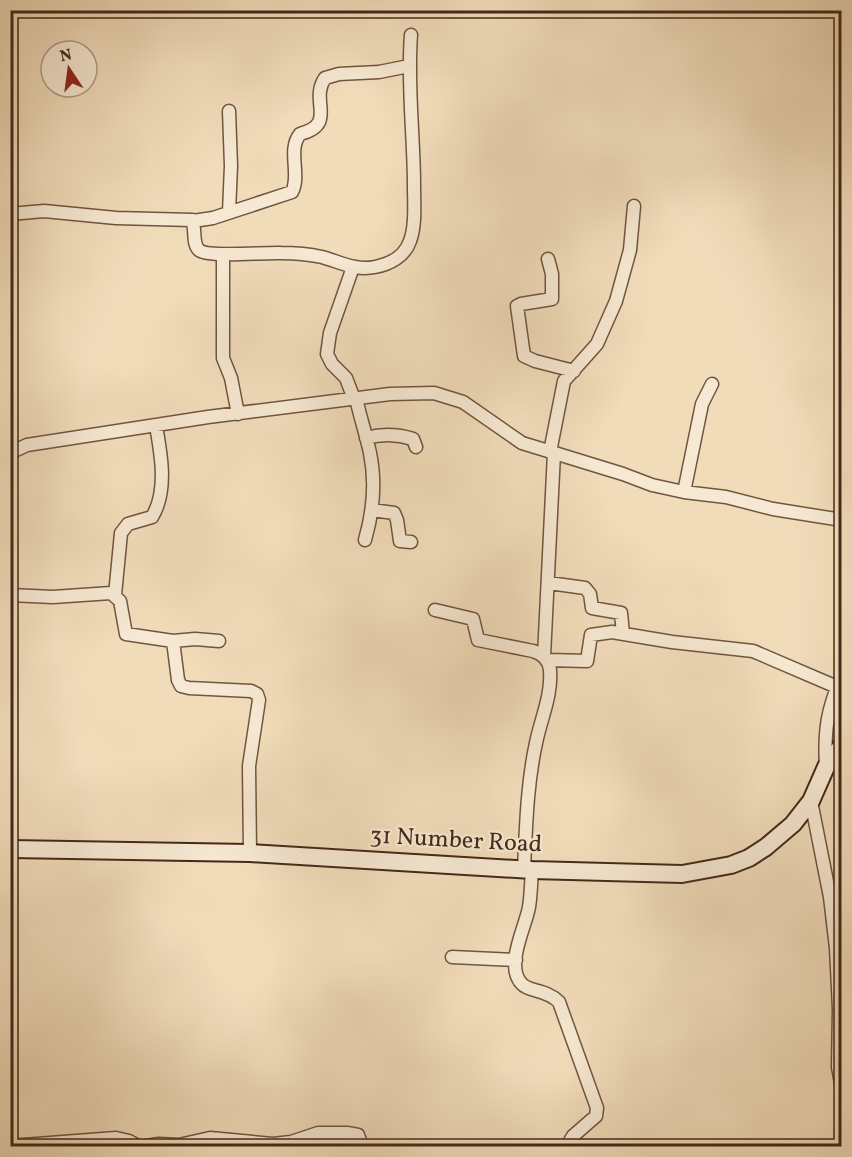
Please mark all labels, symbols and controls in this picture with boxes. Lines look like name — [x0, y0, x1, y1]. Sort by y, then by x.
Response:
north arrow — [39, 39, 99, 99]
text: N — [58, 44, 75, 68]
street label: 31 Number Road — [369, 820, 543, 862]

